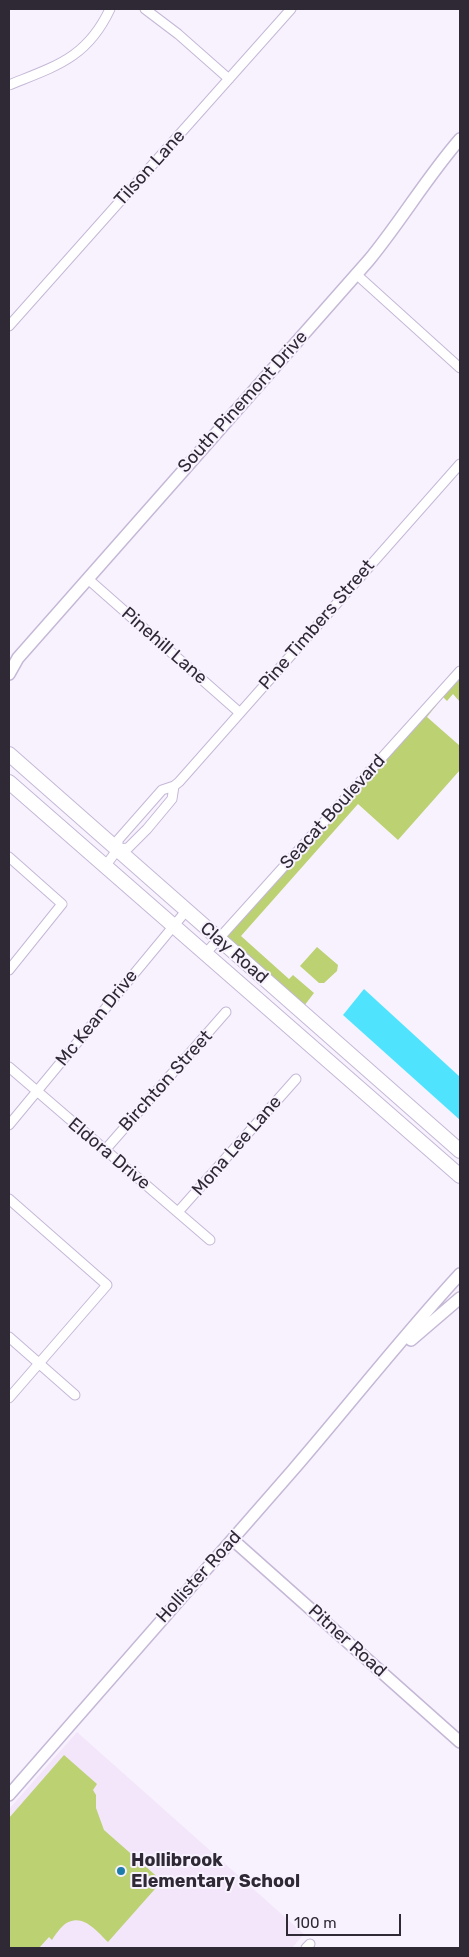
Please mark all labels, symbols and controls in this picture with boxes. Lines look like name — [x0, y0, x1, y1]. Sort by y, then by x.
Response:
street label: Tilson Lane — [110, 125, 190, 211]
street label: South Pinemont Drive — [174, 327, 312, 477]
street label: Pine Timbers Street — [255, 556, 379, 694]
street label: Pinehill Lane — [117, 603, 211, 689]
street label: Seacat Boulevard — [276, 750, 390, 874]
street label: Clay Road — [196, 918, 272, 988]
street label: Mc Kean Drive — [52, 966, 142, 1070]
street label: Birchton Street — [115, 1026, 217, 1136]
street label: Mona Lee Lane — [188, 1092, 286, 1200]
street label: Eldora Drive — [63, 1113, 155, 1195]
street label: Hollister Road — [152, 1526, 246, 1628]
street label: Pitner Road — [303, 1600, 391, 1682]
place label: Hollibrook Elementary School — [131, 1850, 300, 1892]
marker: Hollibrook Elementary School — [115, 1865, 127, 1877]
scale bar — [289, 1904, 404, 1936]
text: 100 m — [294, 1914, 336, 1932]

